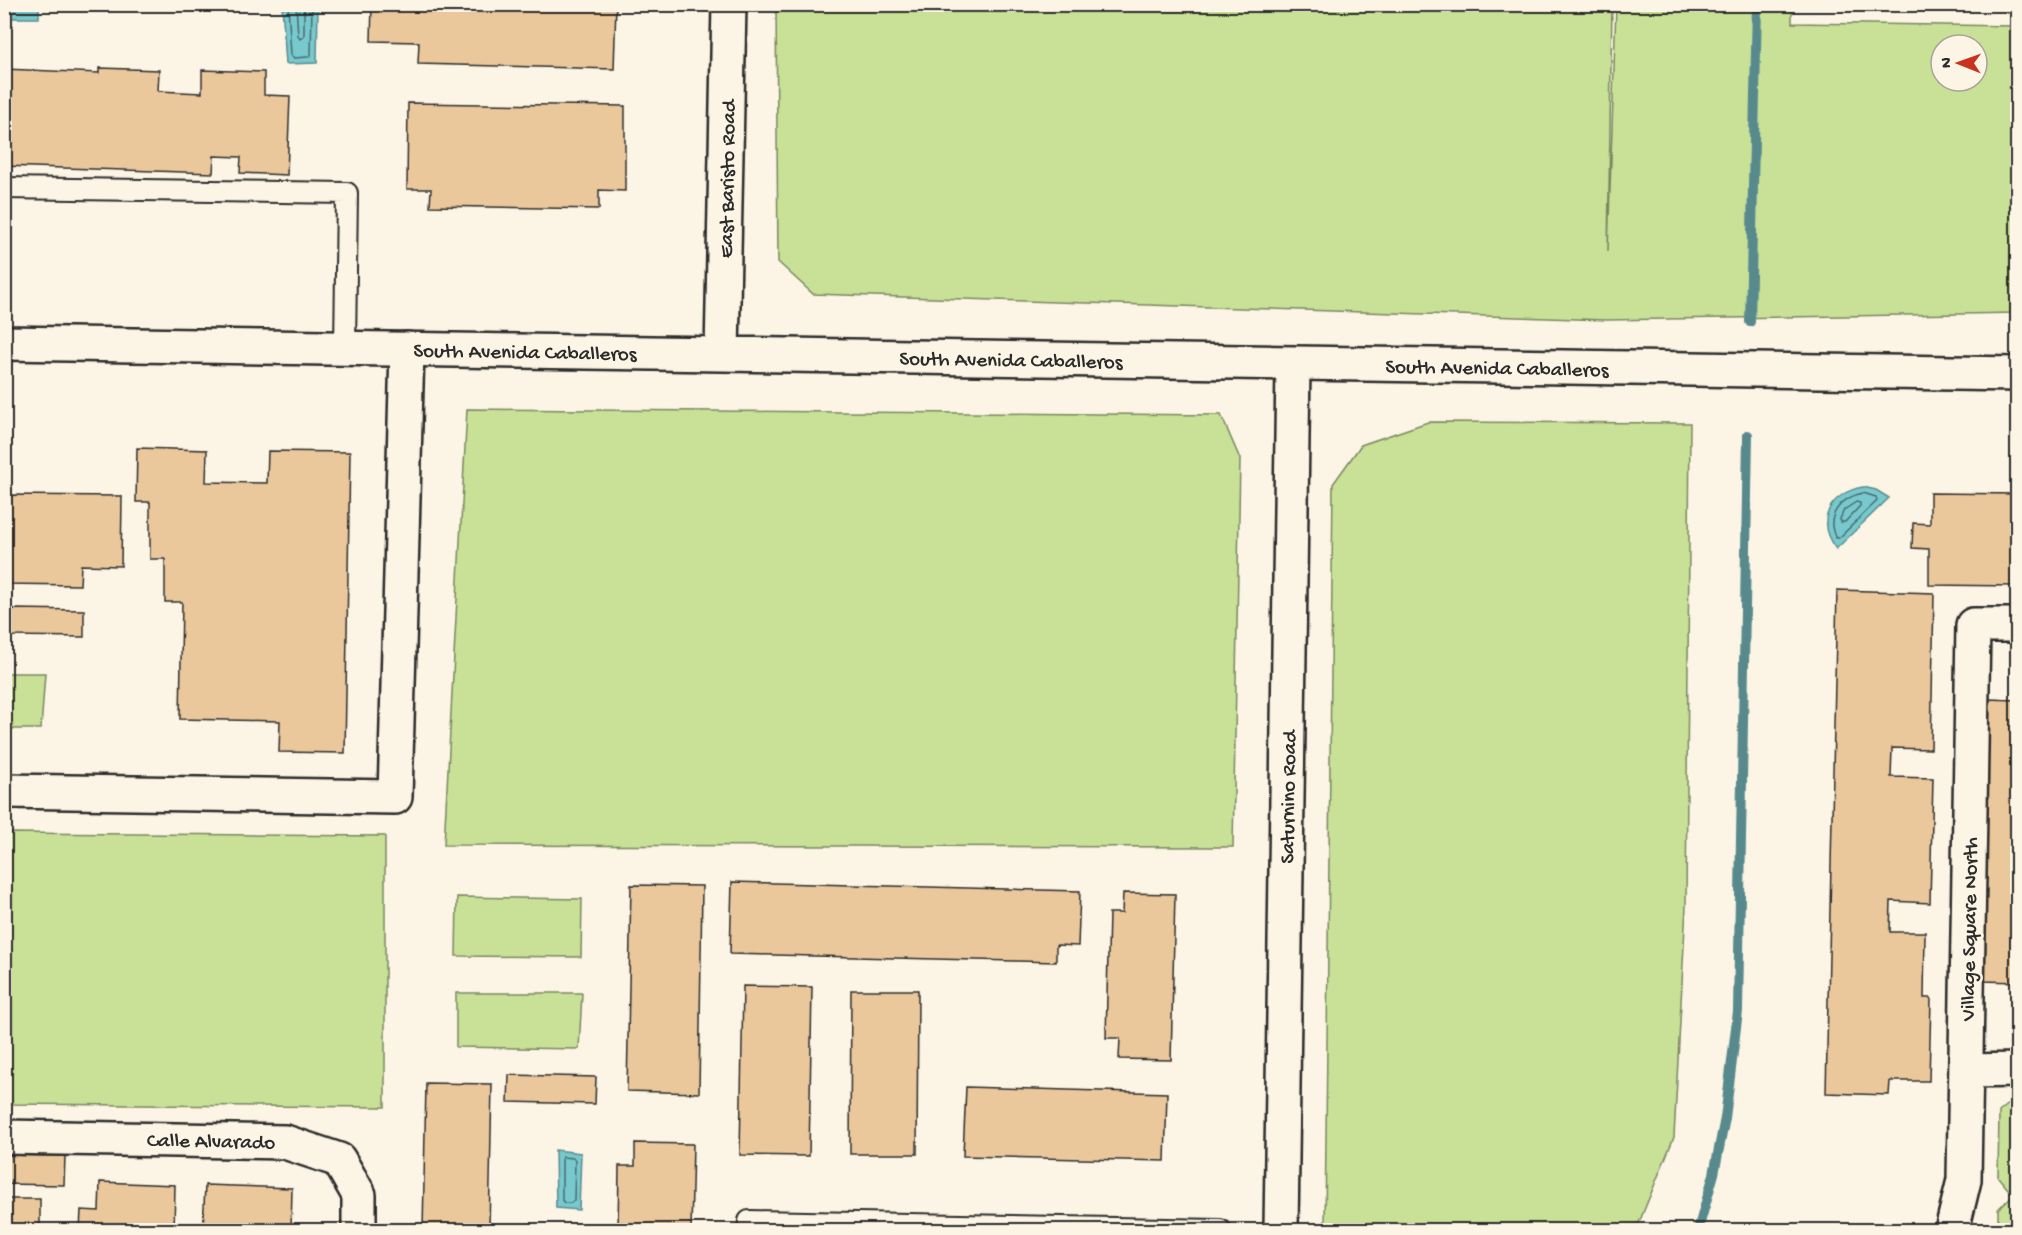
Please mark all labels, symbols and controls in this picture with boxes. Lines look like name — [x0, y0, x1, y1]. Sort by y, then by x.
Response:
north arrow — [1929, 33, 1989, 93]
text: N — [1938, 57, 1957, 68]
street label: East Baristo Road — [716, 98, 743, 258]
street label: South Avenida Caballeros — [413, 340, 638, 369]
street label: South Avenida Caballeros — [899, 348, 1124, 377]
street label: South Avenida Caballeros — [1385, 356, 1610, 385]
street label: Saturnino Road — [1277, 728, 1304, 864]
street label: Village Square North — [1957, 837, 1986, 1022]
street label: Calle Alvarado — [147, 1130, 275, 1157]

